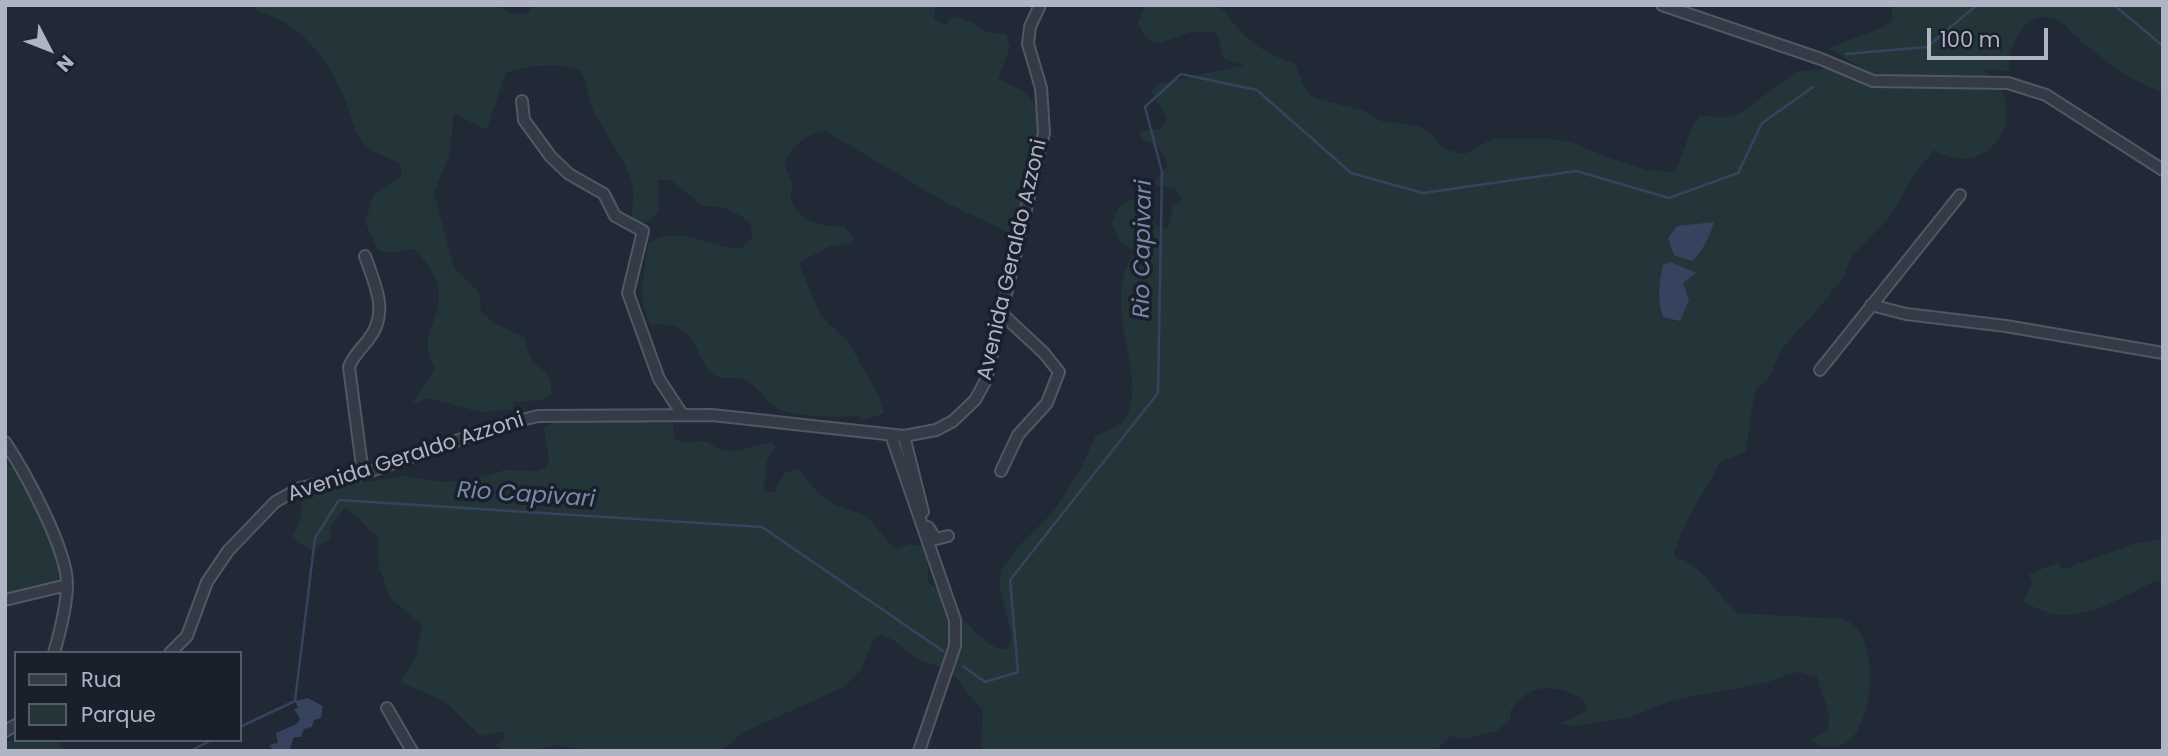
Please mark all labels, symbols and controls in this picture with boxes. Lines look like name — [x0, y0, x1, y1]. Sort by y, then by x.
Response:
north arrow — [14, 14, 84, 84]
scale bar — [1930, 14, 2051, 58]
text: 100 m — [1940, 25, 2000, 54]
text: N — [50, 49, 80, 78]
street label: Avenida Geraldo Azzoni — [973, 137, 1053, 383]
water label: Rio Capivari — [1129, 180, 1159, 318]
street label: Avenida Geraldo Azzoni — [285, 408, 527, 508]
water label: Rio Capivari — [456, 477, 596, 515]
legend — [14, 651, 242, 742]
text: Rua — [81, 665, 121, 694]
text: Parque — [81, 700, 156, 729]

